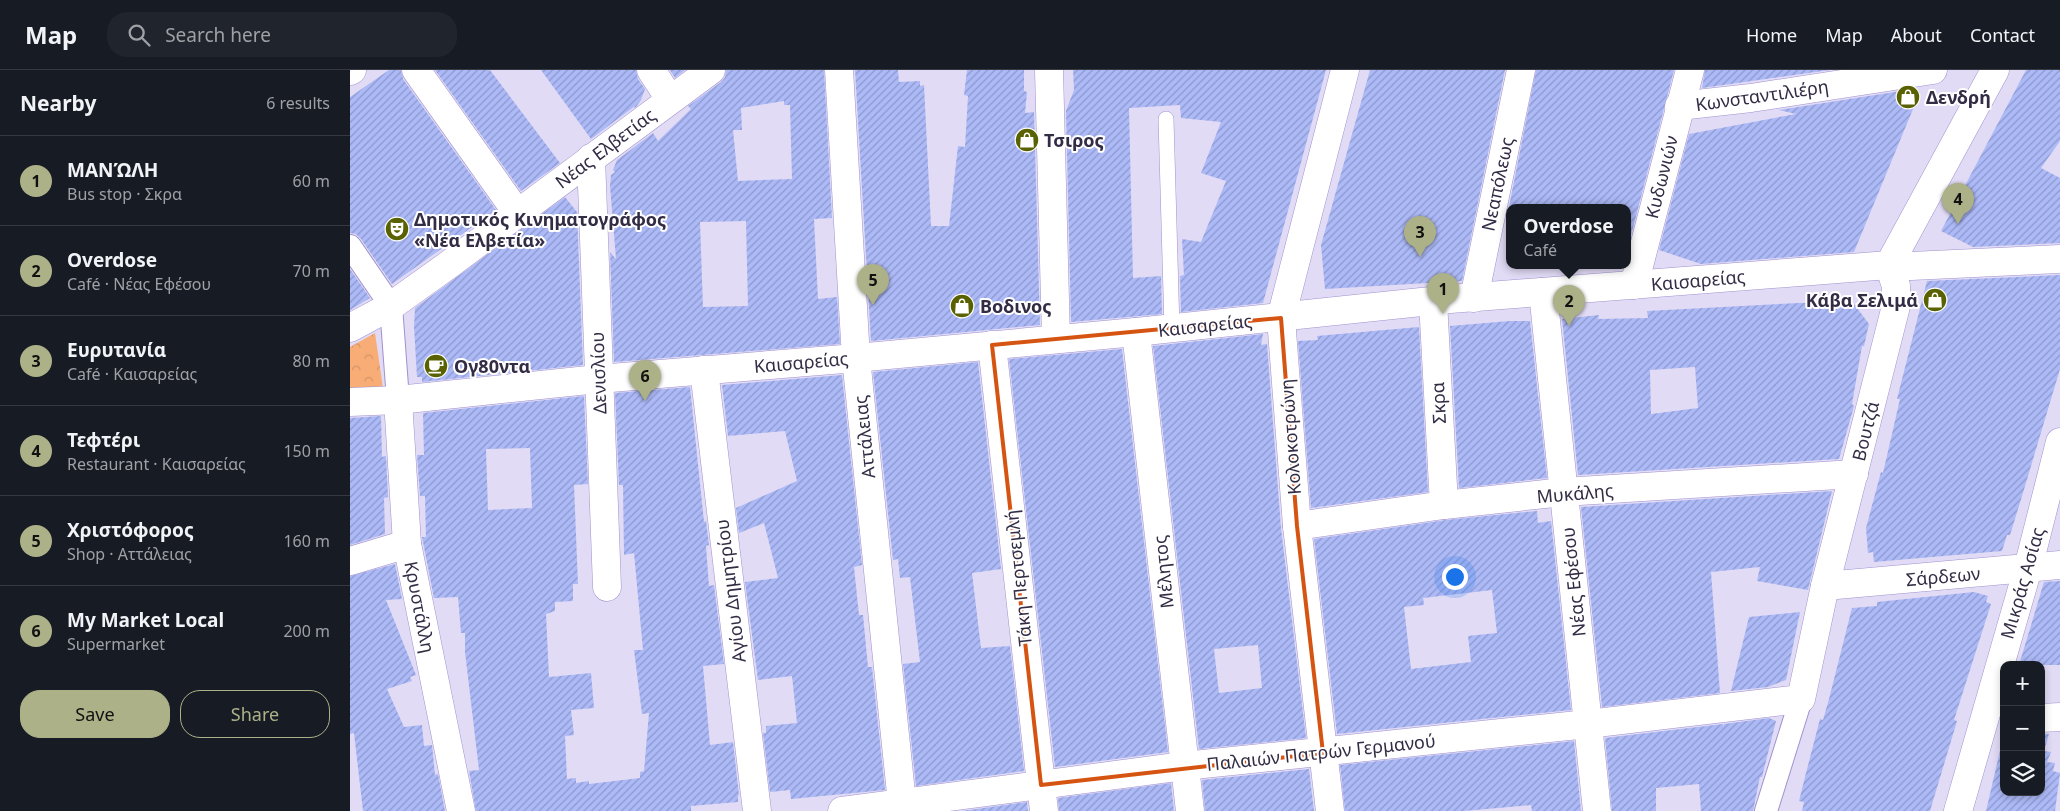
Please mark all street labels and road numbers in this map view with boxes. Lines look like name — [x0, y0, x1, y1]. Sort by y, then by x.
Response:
street label: Κωνσταντιλιέρη — [1694, 74, 1830, 116]
street label: Νέας Ελβετίας — [550, 102, 660, 194]
street label: Κυδωνιών — [1639, 133, 1683, 221]
street label: Νεαπόλεως — [1475, 134, 1519, 233]
street label: Καισαρείας — [1650, 264, 1746, 296]
street label: Καισαρείας — [1157, 308, 1254, 342]
street label: Δενισλίου — [585, 331, 611, 415]
street label: Καισαρείας — [753, 346, 849, 378]
street label: Κολοκοτρώνη — [1274, 378, 1306, 496]
street label: Σκρα — [1425, 381, 1451, 425]
street label: Αττάλειας — [848, 394, 880, 480]
street label: Βουτζά — [1846, 399, 1884, 463]
street label: Μυκάλης — [1536, 478, 1615, 508]
street label: Τάκη Περτσεμλή — [999, 509, 1037, 647]
street label: Αγίου Δημητρίου — [709, 518, 751, 664]
street label: Μικράς Ασίας — [1995, 524, 2049, 642]
street label: Νέας Εφέσου — [1555, 526, 1591, 638]
street label: Μέλητος — [1147, 534, 1179, 610]
street label: Κρυστάλλη — [399, 559, 441, 655]
street label: Σάρδεων — [1905, 561, 1981, 591]
street label: Παλαιών Πατρών Γερμανού — [1205, 728, 1437, 776]

